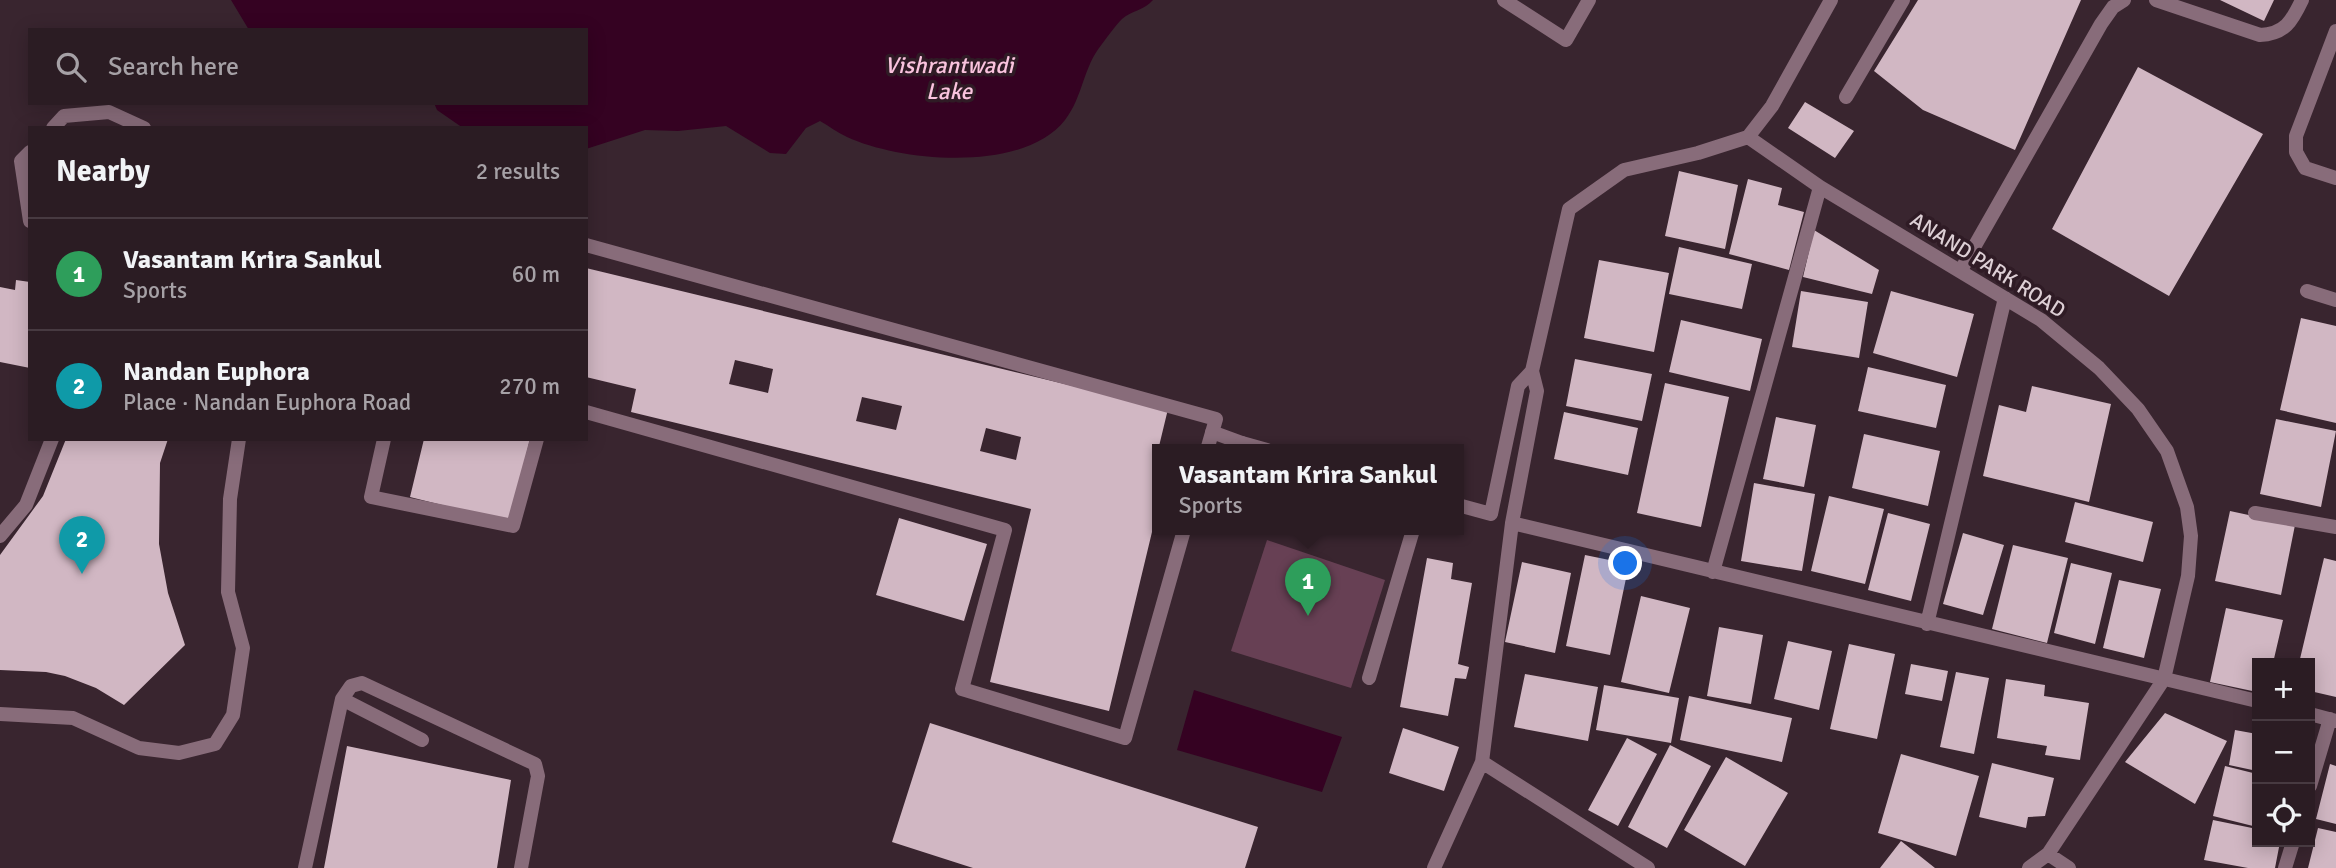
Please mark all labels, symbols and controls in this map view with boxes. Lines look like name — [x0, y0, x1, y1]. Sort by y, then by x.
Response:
search box — [28, 28, 588, 105]
icon: search — [52, 48, 90, 86]
text: Search here — [108, 51, 239, 83]
water label: Vishrantwadi Lake — [884, 51, 1016, 106]
text: Nearby — [56, 153, 150, 190]
text: 2 results — [476, 157, 560, 186]
street label: ANAND PARK ROAD — [1906, 207, 2070, 323]
text: Vasantam Krira Sankul — [123, 244, 382, 276]
text: 1 — [73, 260, 85, 289]
text: 60 m — [512, 260, 560, 289]
text: Sports — [123, 276, 187, 305]
text: Nandan Euphora — [123, 356, 310, 388]
text: 2 — [73, 372, 85, 401]
text: 270 m — [499, 372, 560, 401]
text: Place · Nandan Euphora Road — [123, 388, 411, 417]
popup — [1152, 444, 1464, 535]
text: Vasantam Krira Sankul — [1179, 459, 1437, 491]
text: Sports — [1179, 491, 1243, 520]
pin: 2 — [59, 516, 105, 574]
your location — [1608, 546, 1642, 580]
pin: 1 — [1285, 558, 1331, 616]
map controls — [2252, 658, 2315, 847]
button: + — [2252, 658, 2315, 721]
button: − — [2252, 721, 2315, 784]
button: locate — [2252, 784, 2315, 847]

